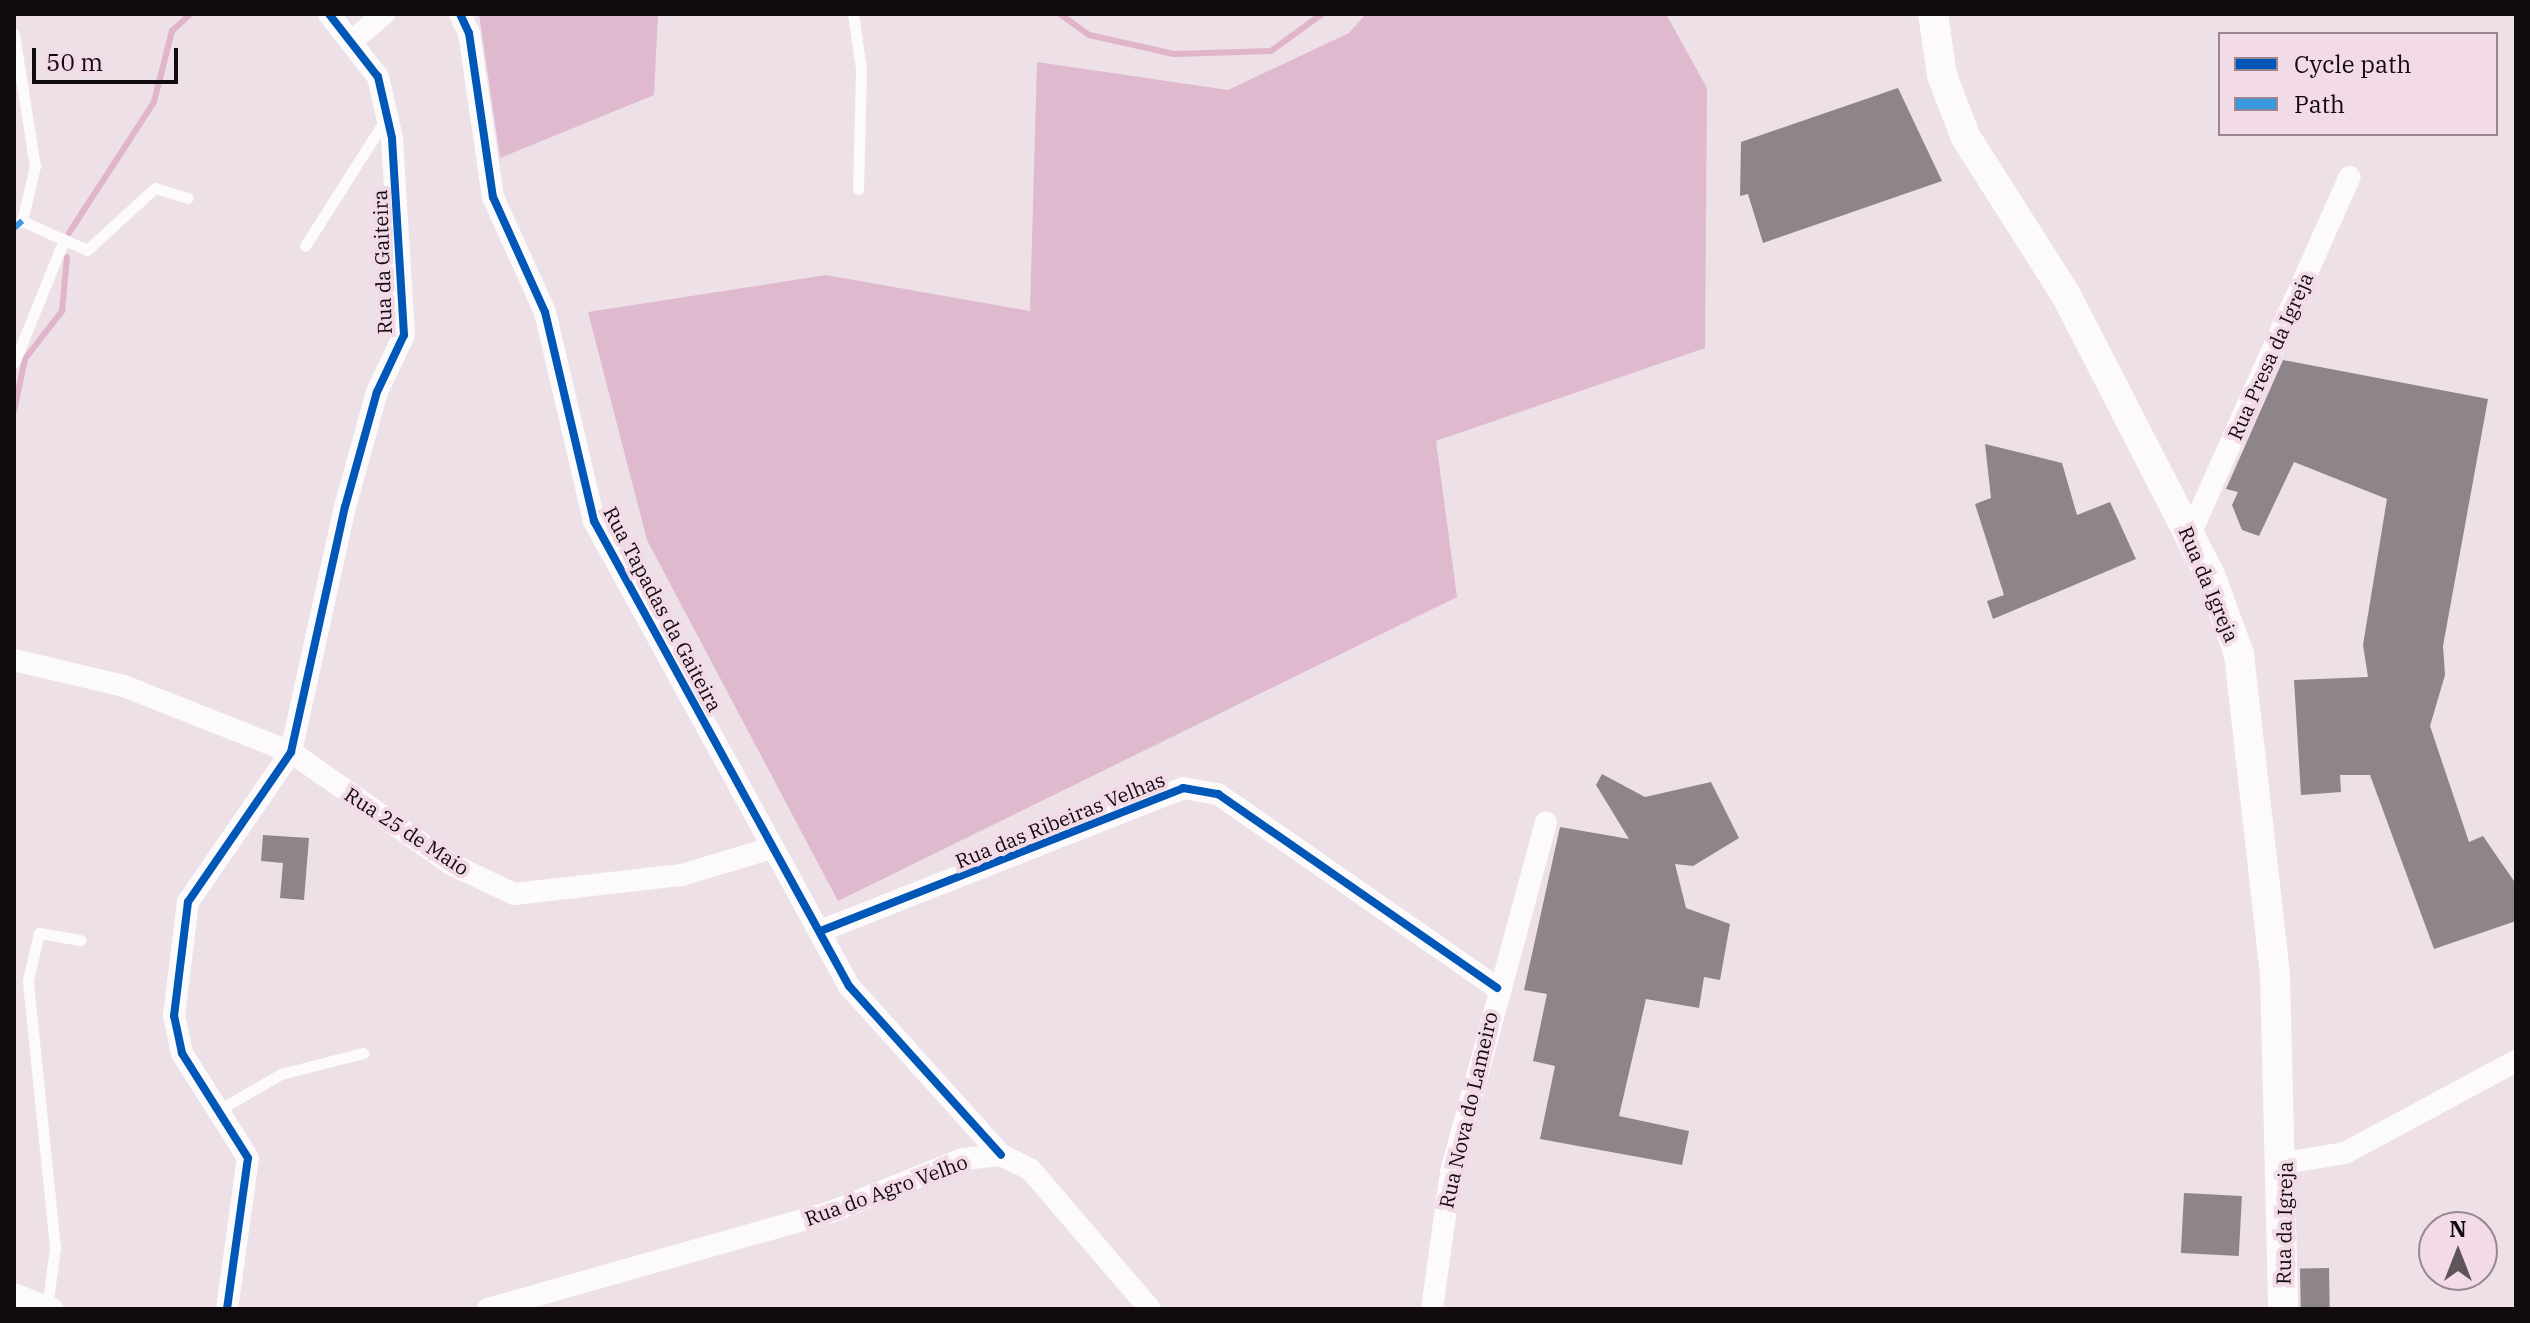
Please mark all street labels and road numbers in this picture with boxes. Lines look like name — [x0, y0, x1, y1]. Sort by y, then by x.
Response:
street label: Rua da Gaiteira — [367, 189, 397, 335]
street label: Rua Presa da Igreja — [2222, 269, 2318, 443]
street label: Rua Tapadas da Gaiteira — [599, 502, 727, 716]
street label: Rua da Igreja — [2174, 523, 2244, 645]
street label: Rua das Ribeiras Velhas — [952, 767, 1168, 873]
street label: Rua 25 de Maio — [340, 782, 474, 880]
street label: Rua Nova do Lameiro — [1434, 1009, 1502, 1211]
street label: Rua do Agro Velho — [801, 1149, 971, 1231]
street label: Rua da Igreja — [2271, 1161, 2297, 1285]

